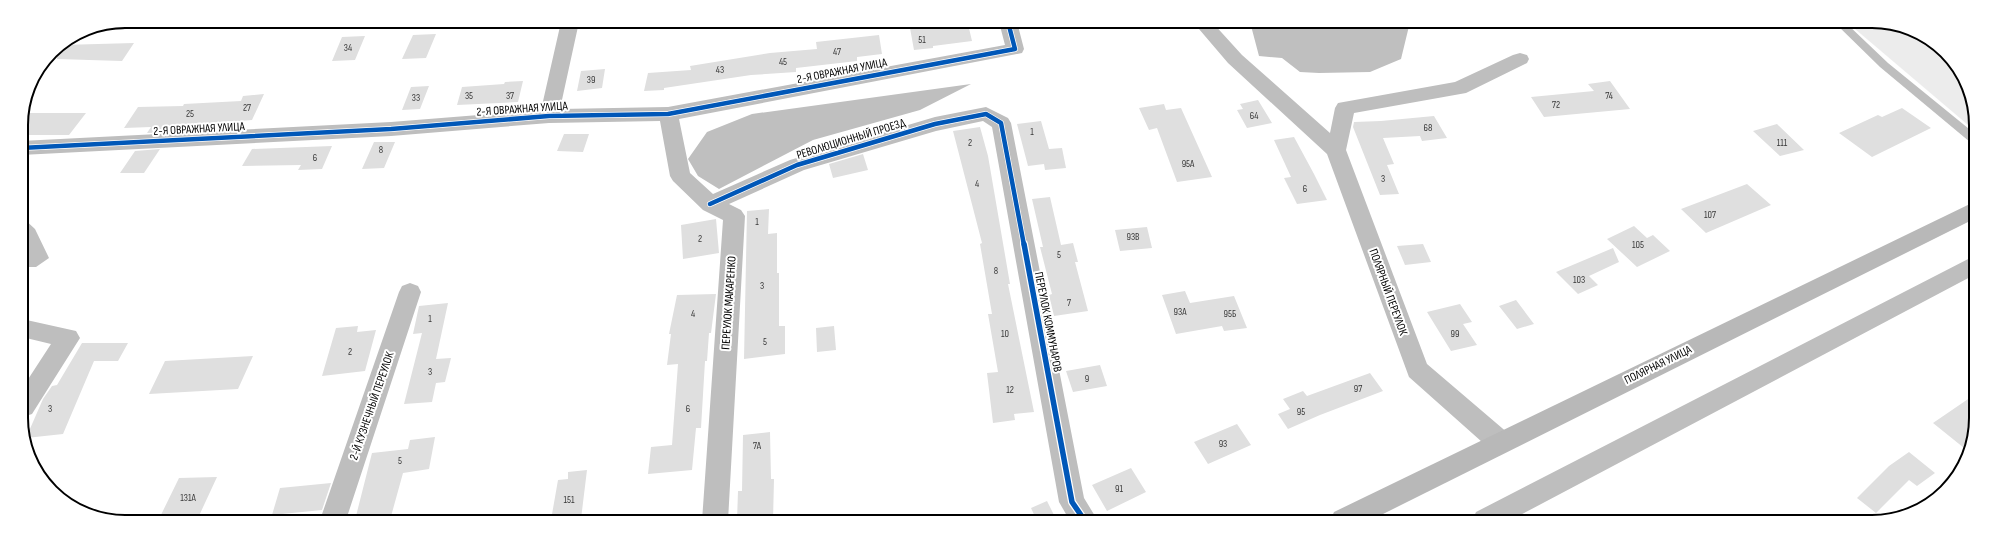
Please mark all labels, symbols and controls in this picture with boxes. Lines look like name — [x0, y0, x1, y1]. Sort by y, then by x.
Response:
house number: 51 — [918, 34, 926, 46]
house number: 34 — [344, 42, 352, 54]
house number: 47 — [833, 46, 841, 58]
street label: 2-Я ОВРАЖНАЯ УЛИЦА — [796, 55, 889, 87]
house number: 45 — [779, 56, 787, 68]
house number: 43 — [716, 64, 724, 76]
house number: 39 — [587, 74, 595, 86]
house number: 35 — [465, 90, 473, 102]
house number: 37 — [506, 90, 514, 102]
house number: 74 — [1605, 90, 1613, 102]
house number: 33 — [412, 92, 420, 104]
street label: 2-Я ОВРАЖНАЯ УЛИЦА — [476, 98, 569, 120]
house number: 72 — [1552, 99, 1560, 111]
house number: 27 — [243, 102, 251, 114]
house number: 25 — [186, 108, 194, 120]
house number: 64 — [1250, 110, 1258, 122]
street label: РЕВОЛЮЦИОННЫЙ ПРОЕЗД — [795, 115, 908, 163]
street label: 2-Я ОВРАЖНАЯ УЛИЦА — [153, 119, 246, 139]
house number: 68 — [1424, 122, 1432, 134]
house number: 1 — [1030, 126, 1034, 138]
house number: 2 — [968, 137, 972, 149]
house number: 111 — [1777, 137, 1788, 149]
house number: 8 — [379, 144, 383, 156]
house number: 6 — [313, 152, 317, 164]
house number: 95А — [1182, 158, 1195, 170]
house number: 3 — [1381, 173, 1385, 185]
house number: 4 — [975, 178, 979, 190]
house number: 6 — [1303, 183, 1307, 195]
house number: 107 — [1704, 209, 1716, 221]
house number: 1 — [755, 216, 759, 228]
house number: 93В — [1126, 231, 1140, 243]
house number: 2 — [698, 233, 702, 245]
house number: 105 — [1632, 239, 1644, 251]
street label: ПОЛЯРНЫЙ ПЕРЕУЛОК — [1365, 247, 1411, 338]
house number: 5 — [1057, 249, 1061, 261]
street label: ПЕРЕУЛОК МАКАРЕНКО — [718, 256, 740, 350]
house number: 8 — [994, 265, 998, 277]
street label: ПЕРЕУЛОК КОММУНАРОВ — [1031, 271, 1065, 373]
house number: 103 — [1573, 274, 1585, 286]
house number: 3 — [760, 280, 764, 292]
house number: 7 — [1067, 297, 1071, 309]
house number: 93А — [1174, 306, 1187, 318]
house number: 4 — [691, 308, 695, 320]
house number: 95Б — [1224, 308, 1237, 320]
house number: 1 — [428, 313, 432, 325]
house number: 10 — [1001, 328, 1009, 340]
house number: 99 — [1451, 328, 1459, 340]
house number: 5 — [763, 336, 767, 348]
street label: ПОЛЯРНАЯ УЛИЦА — [1622, 342, 1695, 388]
house number: 2 — [348, 346, 352, 358]
street label: 2-Й КУЗНЕЧНЫЙ ПЕРЕУЛОК — [346, 349, 398, 462]
house number: 3 — [428, 366, 432, 378]
house number: 9 — [1085, 373, 1089, 385]
house number: 97 — [1354, 383, 1362, 395]
house number: 12 — [1006, 384, 1014, 396]
house number: 3 — [48, 403, 52, 415]
house number: 6 — [686, 403, 690, 415]
house number: 95 — [1297, 406, 1305, 418]
house number: 93 — [1219, 438, 1227, 450]
house number: 7А — [753, 440, 762, 452]
house number: 5 — [398, 455, 402, 467]
house number: 91 — [1115, 483, 1123, 495]
house number: 131А — [180, 492, 197, 504]
house number: 151 — [563, 494, 575, 506]

